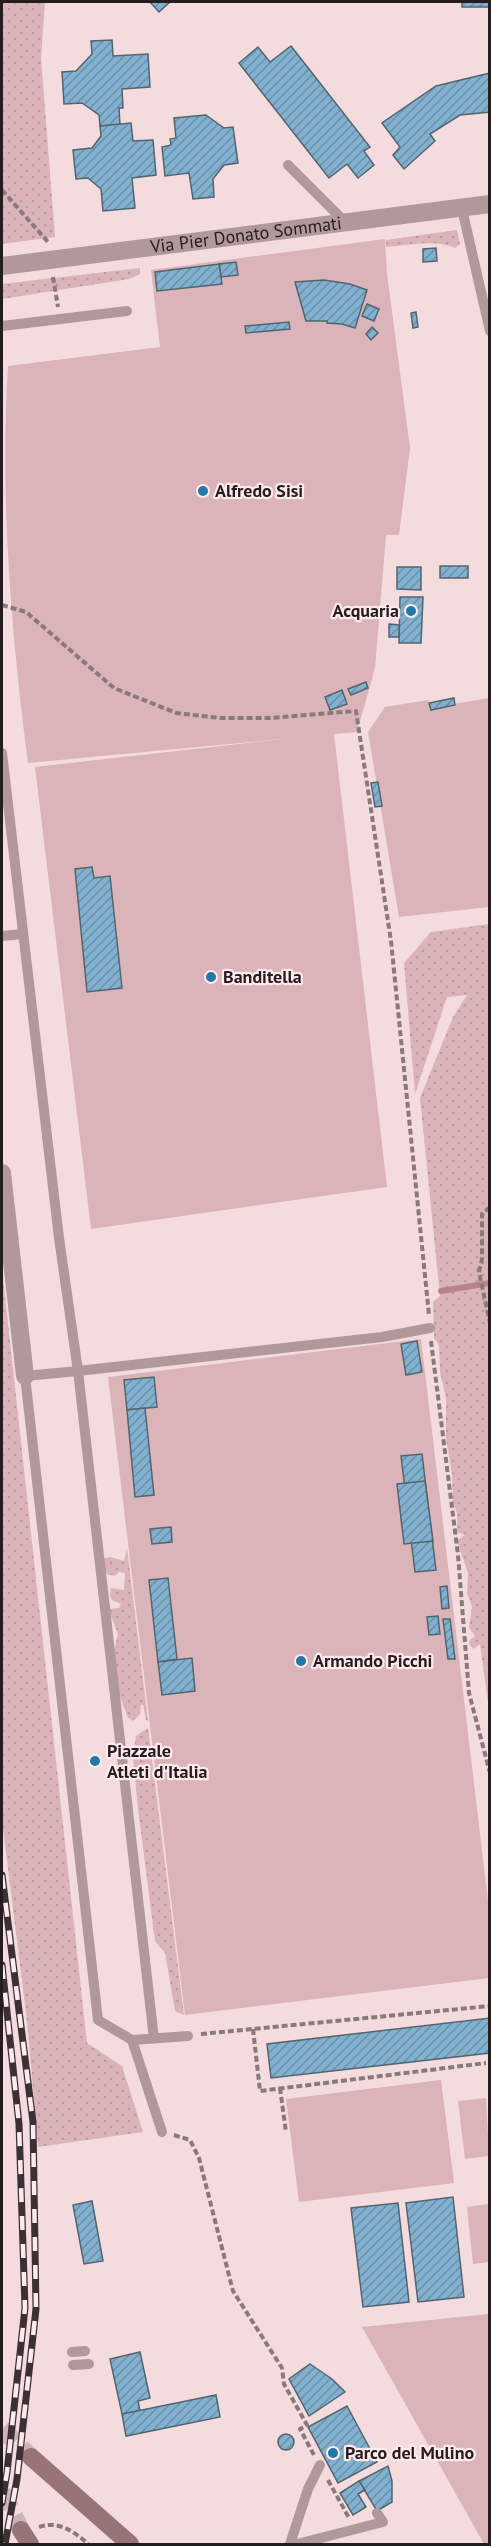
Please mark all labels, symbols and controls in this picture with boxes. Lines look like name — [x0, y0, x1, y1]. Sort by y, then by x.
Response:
street label: Via Pier Donato Sommati — [148, 211, 343, 258]
place label: Alfredo Sisi — [215, 479, 303, 502]
marker: Alfredo Sisi — [196, 484, 210, 498]
place label: Acquaria — [333, 599, 399, 622]
marker: Acquaria — [404, 604, 418, 618]
place label: Banditella — [223, 965, 302, 988]
marker: Banditella — [204, 970, 218, 984]
place label: Armando Picchi — [313, 1649, 432, 1672]
marker: Armando Picchi — [294, 1654, 308, 1668]
place label: Piazzale Atleti d'Italia — [107, 1739, 208, 1783]
marker: Piazzale Atleti d'Italia — [88, 1754, 102, 1768]
place label: Parco del Mulino — [345, 2441, 474, 2464]
marker: Parco del Mulino — [326, 2446, 340, 2460]

